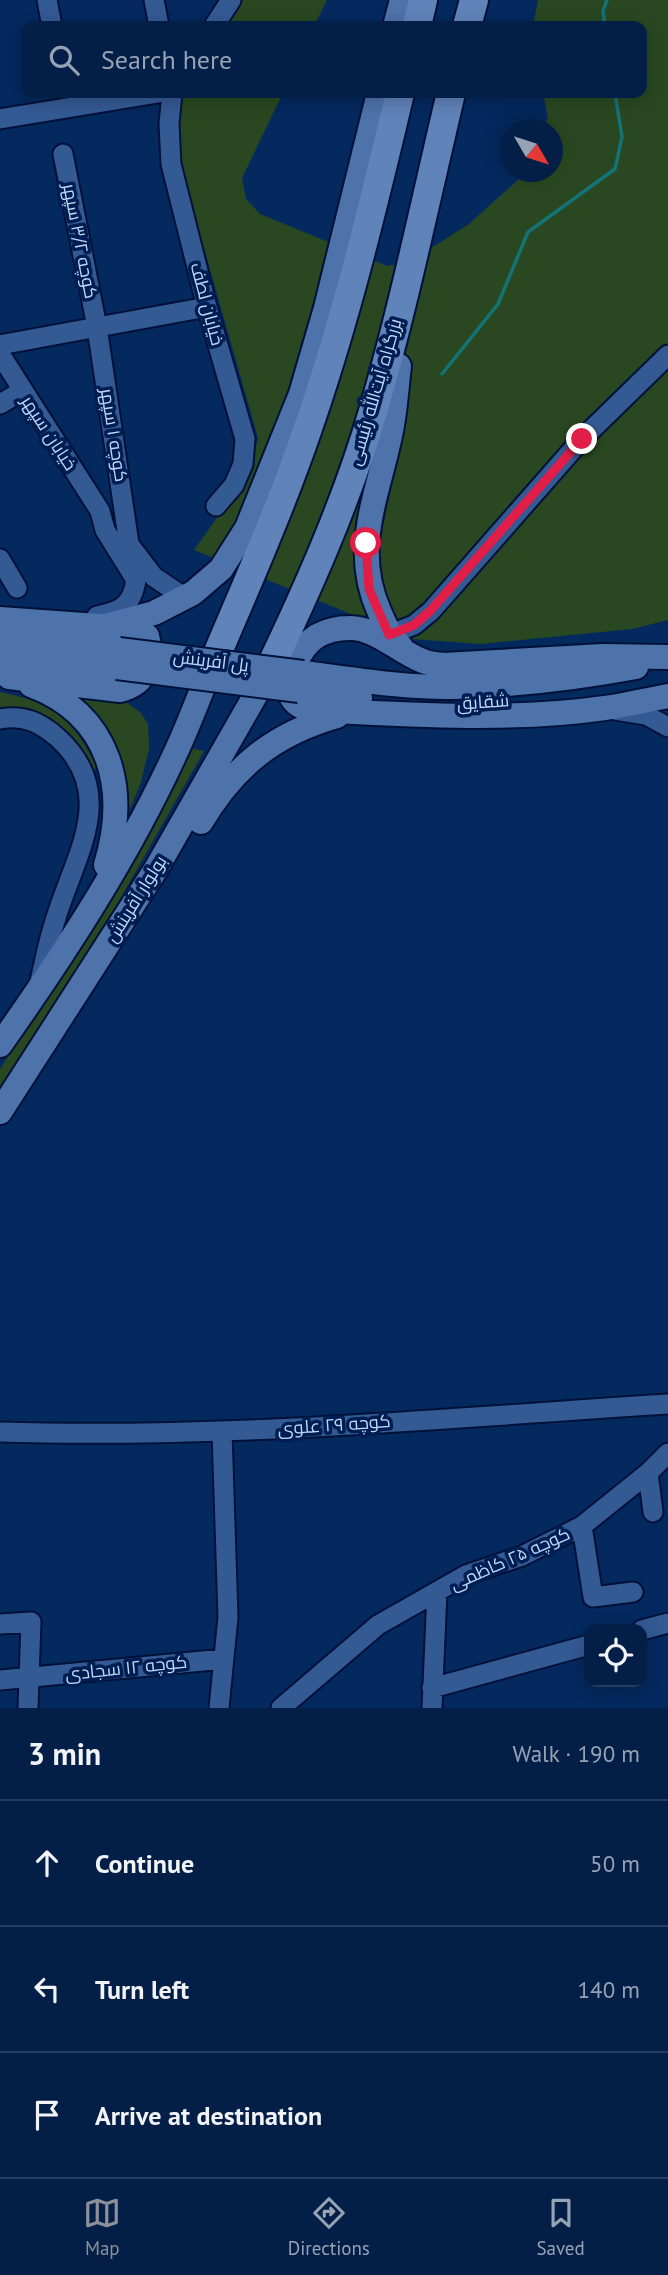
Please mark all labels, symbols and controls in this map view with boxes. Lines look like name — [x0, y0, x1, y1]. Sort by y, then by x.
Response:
search box — [21, 21, 647, 98]
icon: search — [45, 41, 83, 79]
text: Search here — [101, 43, 232, 76]
north arrow — [500, 119, 563, 182]
street label: کوچه ۳/۲ سپهر — [57, 180, 103, 301]
street label: خیابان لطف — [185, 260, 230, 348]
street label: بزرگراه آیت‌الله رئیسی — [343, 316, 407, 468]
street label: کوچه ۱ سپهر — [95, 385, 133, 484]
street label: خیابان سپهر — [16, 390, 82, 475]
route end — [566, 423, 597, 454]
route start — [350, 527, 381, 558]
street label: پل آفرینش — [172, 644, 250, 678]
street label: شقایق — [456, 688, 510, 716]
street label: بولوار آفرینش — [100, 851, 171, 947]
street label: کوچه ۲۹ علوی — [277, 1409, 391, 1441]
street label: کوچه ۲۵ کاظمی — [446, 1522, 574, 1596]
map controls — [584, 1624, 647, 1687]
button: locate — [584, 1624, 647, 1687]
street label: کوچه ۱۲ سجادی — [64, 1650, 188, 1686]
text: 3 min — [28, 1734, 101, 1773]
text: Walk · 190 m — [513, 1739, 640, 1768]
icon: ahead — [28, 1844, 66, 1882]
text: Continue — [95, 1847, 194, 1880]
text: 50 m — [590, 1849, 640, 1878]
icon: left — [28, 1970, 66, 2008]
text: Turn left — [95, 1973, 189, 2006]
text: 140 m — [578, 1975, 640, 2004]
icon: arrive — [28, 2096, 66, 2134]
text: Arrive at destination — [95, 2099, 322, 2132]
tab: Map — [83, 2194, 121, 2260]
tab: Directions — [288, 2194, 370, 2260]
tab: Saved — [536, 2194, 585, 2260]

